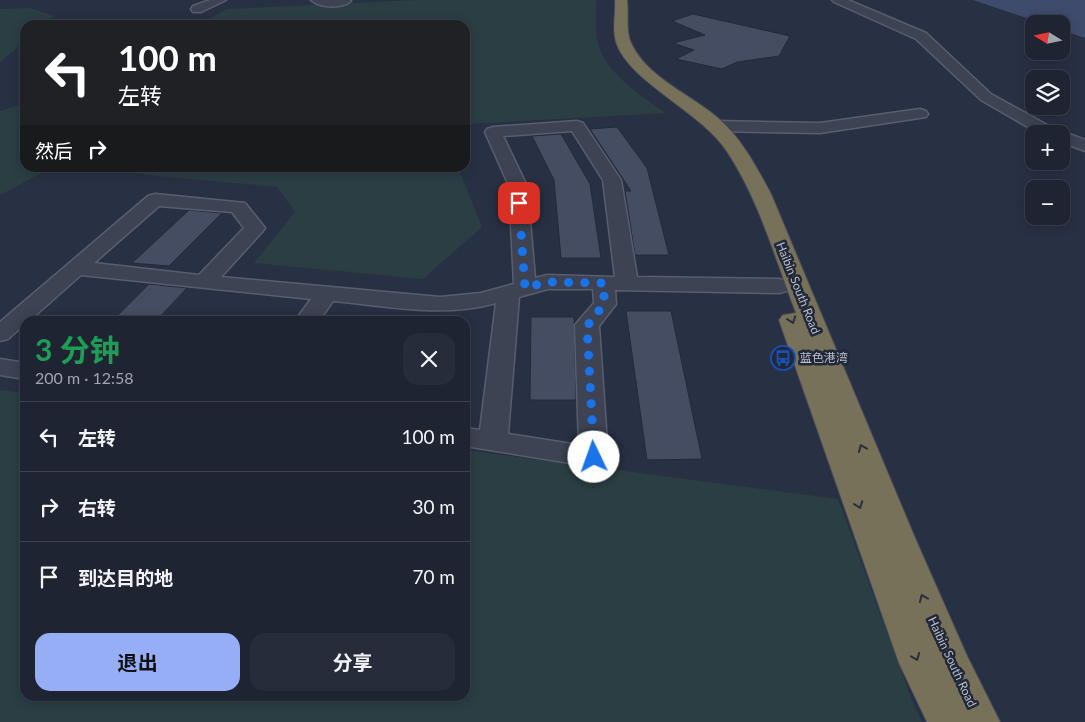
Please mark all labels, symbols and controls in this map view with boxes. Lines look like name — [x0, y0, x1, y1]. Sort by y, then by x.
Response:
north arrow — [1025, 15, 1070, 60]
map controls — [1025, 15, 1070, 225]
text: 100 m — [118, 36, 217, 78]
icon: left — [35, 40, 100, 105]
button: layers — [1025, 70, 1070, 115]
text: 左转 — [118, 82, 162, 109]
button: + — [1025, 125, 1070, 170]
icon: right — [83, 135, 111, 163]
text: 然后 — [35, 139, 73, 162]
button: − — [1025, 180, 1070, 225]
pin — [498, 182, 540, 224]
icon: arrive — [505, 189, 533, 217]
street label: Haibin South Road — [773, 240, 824, 336]
one-way arrow — [786, 315, 796, 323]
text: 3 分钟 — [35, 331, 120, 367]
button: close — [403, 333, 455, 385]
bus stop icon: 蓝色港湾 — [770, 345, 796, 371]
place label: 蓝色港湾 — [800, 350, 848, 365]
text: 200 m · 12:58 — [35, 368, 134, 387]
icon: left — [35, 423, 63, 451]
text: 100 m — [401, 425, 455, 448]
text: 左转 — [78, 426, 116, 449]
position arrow — [567, 430, 619, 482]
one-way arrow — [858, 444, 868, 452]
icon: right — [35, 493, 63, 521]
text: 30 m — [412, 495, 455, 518]
text: 右转 — [78, 496, 116, 519]
one-way arrow — [853, 500, 863, 509]
icon: arrive — [35, 563, 63, 591]
text: 70 m — [412, 565, 455, 588]
text: 到达目的地 — [78, 566, 173, 589]
one-way arrow — [918, 594, 929, 603]
street label: Haibin South Road — [925, 614, 980, 709]
button: 退出 — [35, 633, 240, 691]
button: 分享 — [250, 633, 455, 691]
one-way arrow — [910, 652, 921, 661]

